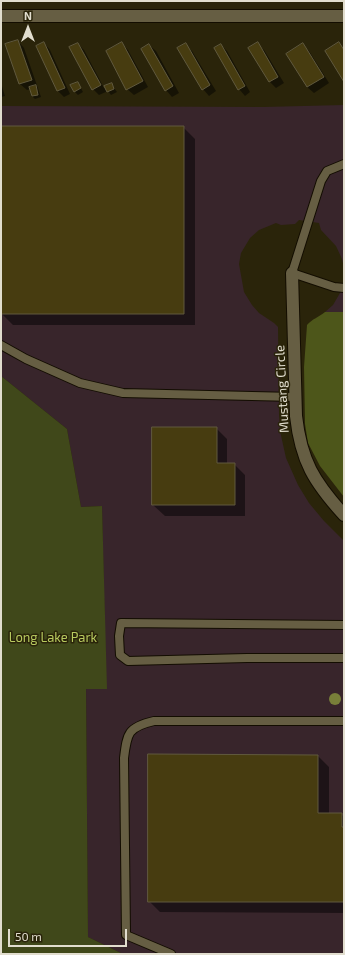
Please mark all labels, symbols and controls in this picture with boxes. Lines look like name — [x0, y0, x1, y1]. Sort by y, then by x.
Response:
north arrow — [8, 8, 48, 48]
text: N — [24, 9, 32, 22]
street label: Mustang Circle — [272, 345, 292, 433]
park label: Long Lake Park — [9, 630, 97, 646]
scale bar — [10, 921, 129, 947]
text: 50 m — [15, 929, 42, 943]

